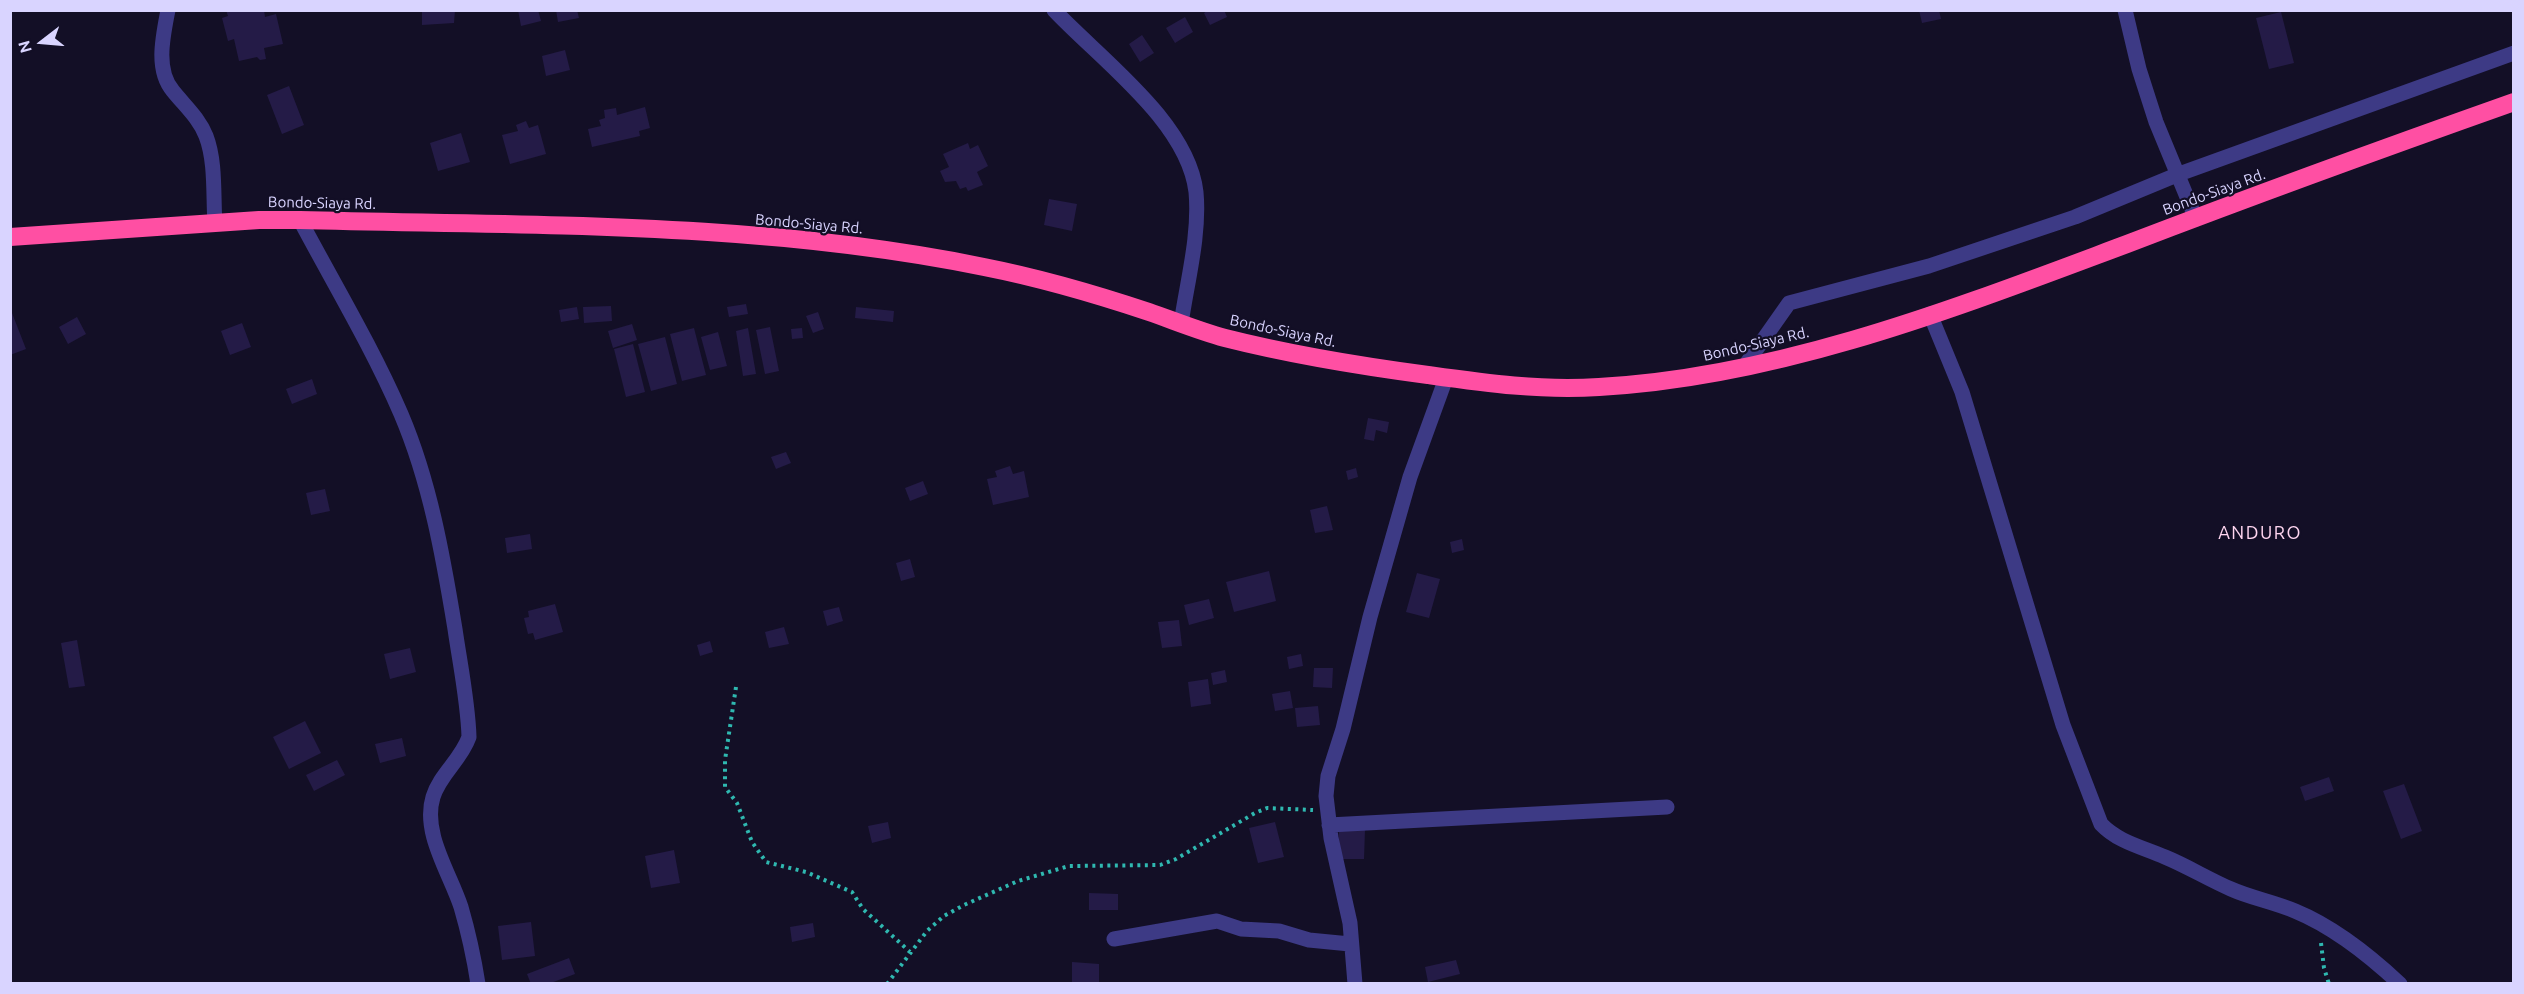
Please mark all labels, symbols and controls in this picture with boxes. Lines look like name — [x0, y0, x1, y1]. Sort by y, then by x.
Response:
north arrow — [12, 12, 72, 72]
text: N — [14, 39, 35, 55]
street label: Bondo-Siaya Rd. — [2160, 165, 2268, 219]
street label: Bondo-Siaya Rd. — [268, 193, 376, 213]
street label: Bondo-Siaya Rd. — [754, 210, 864, 238]
street label: Bondo-Siaya Rd. — [1228, 311, 1338, 351]
street label: Bondo-Siaya Rd. — [1701, 323, 1811, 365]
district label: ANDURO — [2218, 522, 2302, 544]

